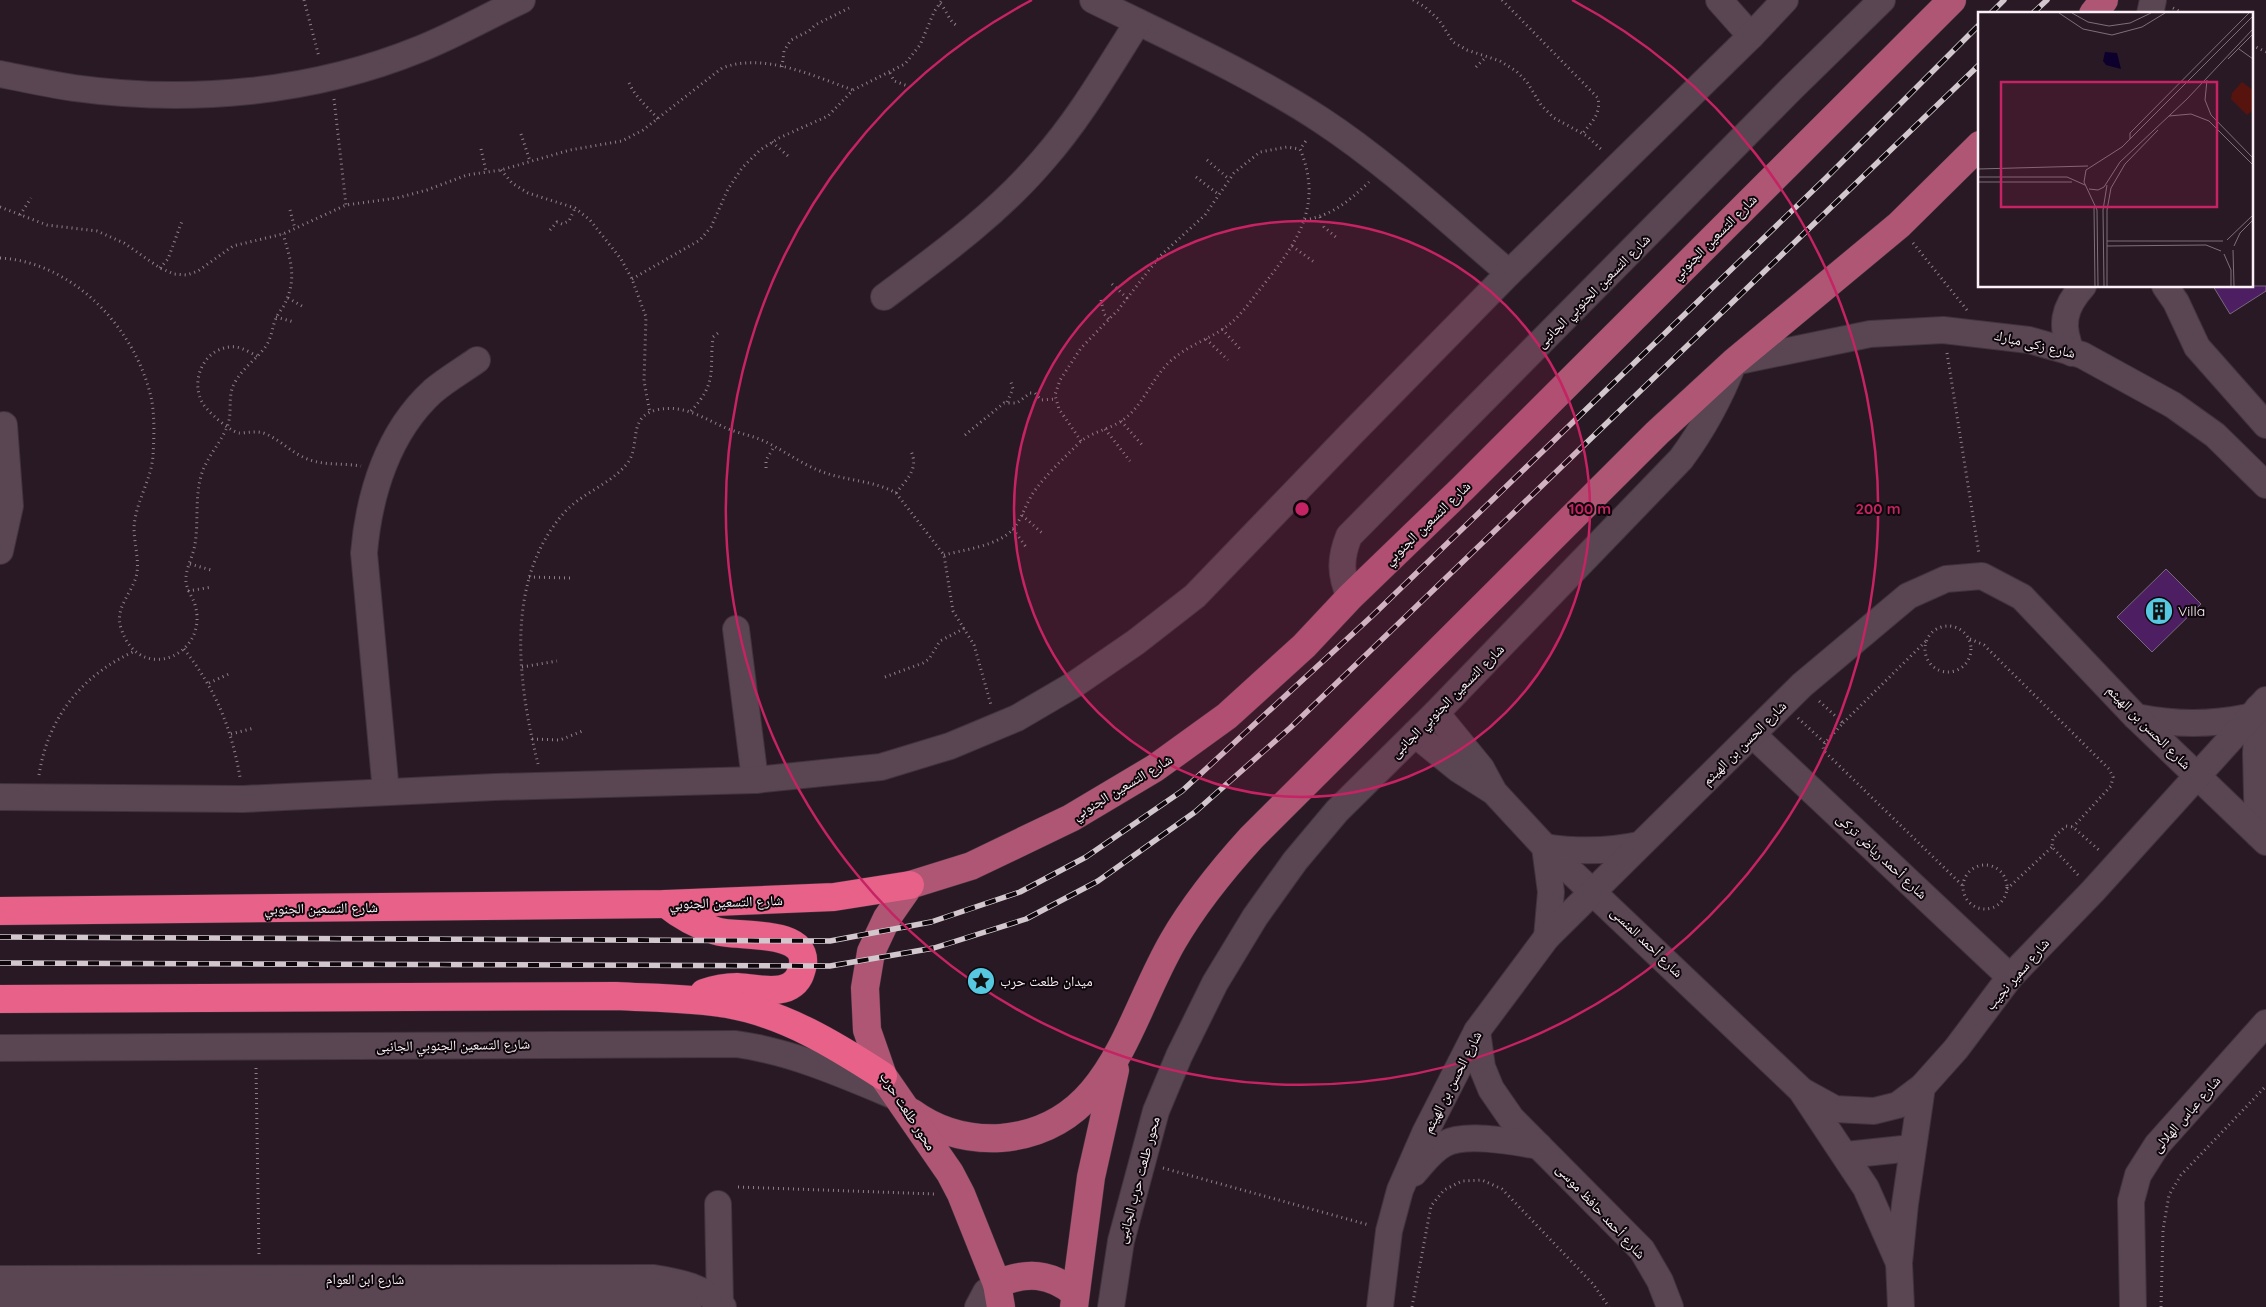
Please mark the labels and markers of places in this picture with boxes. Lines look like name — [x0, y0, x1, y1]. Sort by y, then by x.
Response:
centre of rings — [1293, 500, 1311, 518]
building icon: Villa — [2144, 596, 2174, 626]
place label: Villa — [2178, 602, 2205, 620]
place icon: ميدان طلعت حرب — [966, 966, 996, 996]
place label: ميدان طلعت حرب — [1000, 972, 1093, 990]

